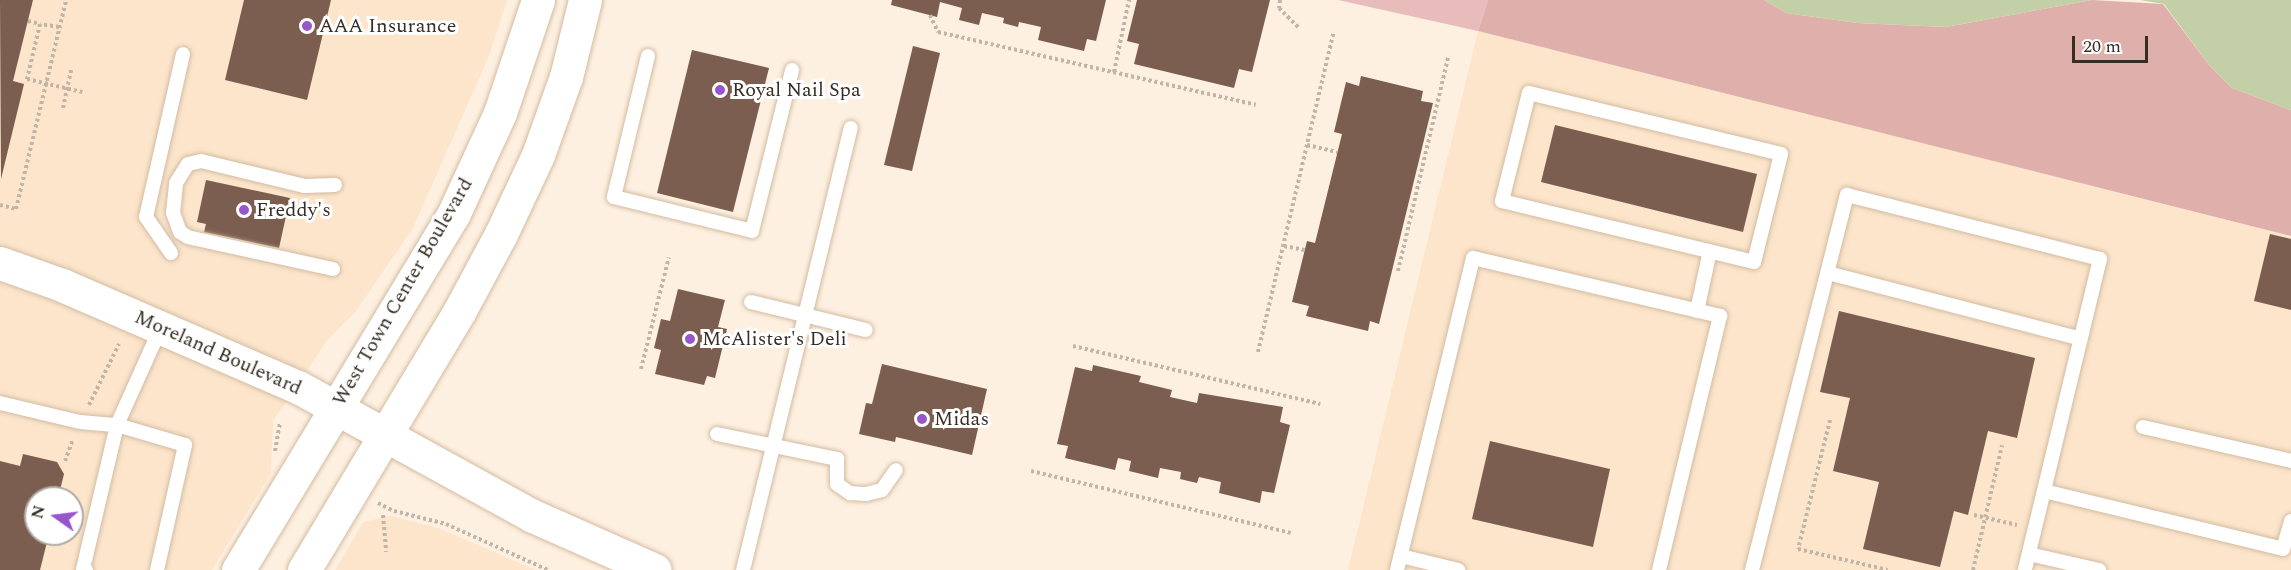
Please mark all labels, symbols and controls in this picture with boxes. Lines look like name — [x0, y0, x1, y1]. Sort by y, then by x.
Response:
place label: AAA Insurance — [319, 14, 456, 38]
marker: AAA Insurance — [300, 19, 314, 33]
scale bar — [2075, 24, 2152, 62]
text: 20 m — [2083, 33, 2121, 60]
place label: Royal Nail Spa — [732, 78, 861, 102]
marker: Royal Nail Spa — [713, 83, 727, 97]
street label: West Town Center Boulevard — [328, 174, 478, 410]
place label: Freddy's — [256, 198, 331, 222]
marker: Freddy's — [237, 203, 251, 217]
street label: Moreland Boulevard — [131, 305, 305, 401]
place label: McAlister's Deli — [702, 327, 847, 351]
marker: McAlister's Deli — [683, 332, 697, 346]
place label: Midas — [934, 407, 989, 431]
marker: Midas — [915, 412, 929, 426]
north arrow — [24, 486, 84, 546]
text: N — [25, 503, 52, 521]

